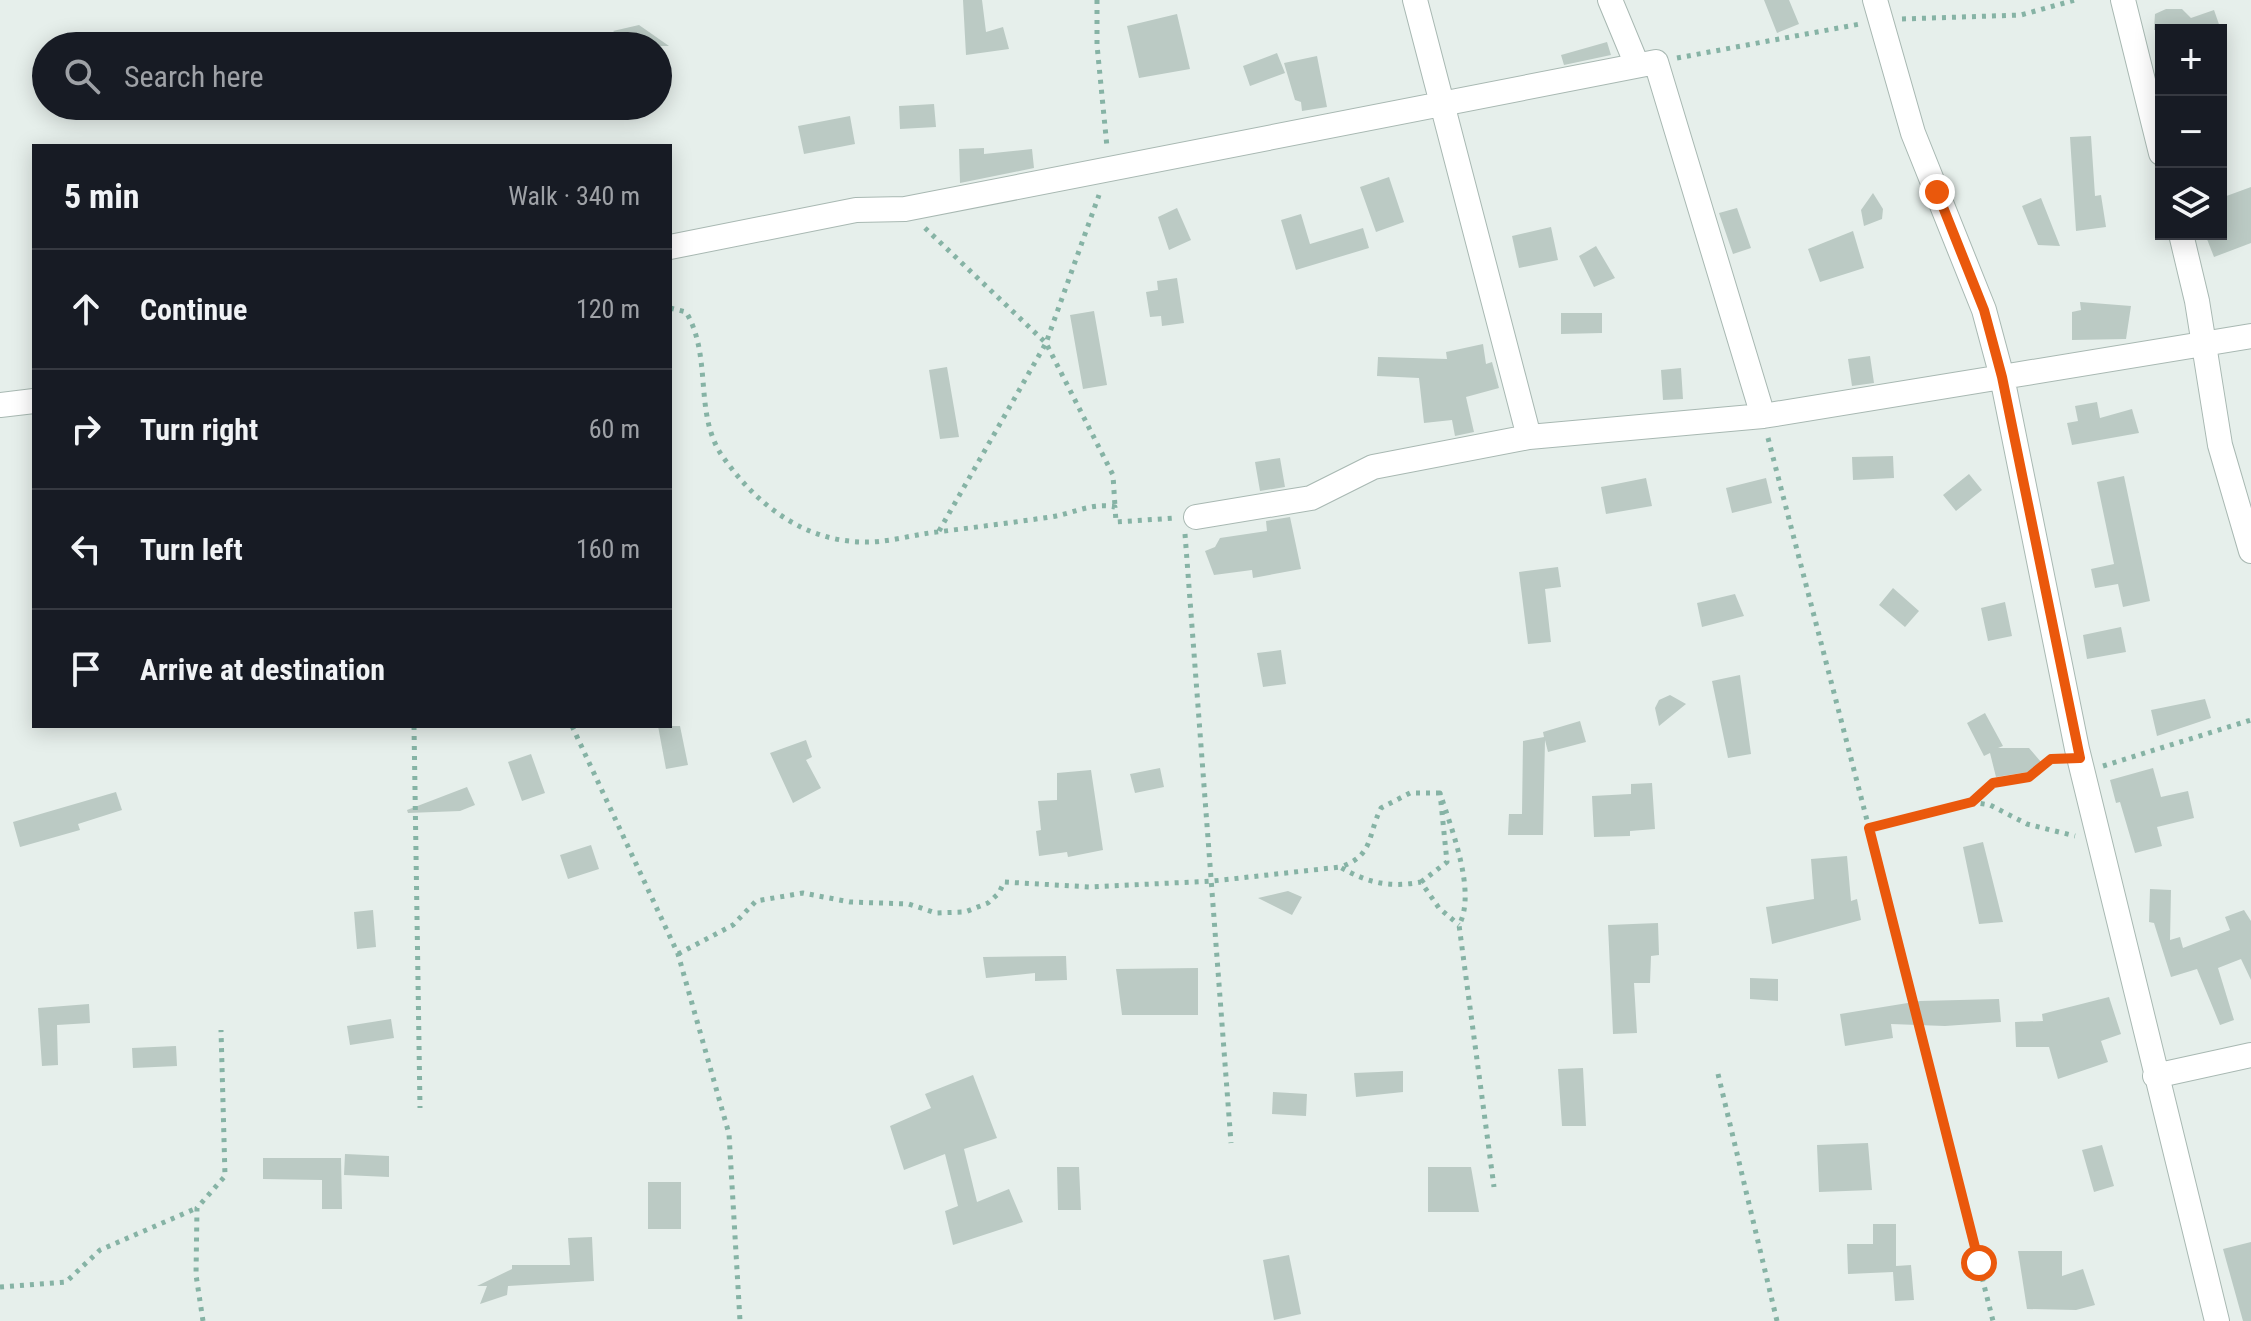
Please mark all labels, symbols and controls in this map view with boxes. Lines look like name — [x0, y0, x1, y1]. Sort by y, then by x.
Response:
map controls — [2155, 24, 2227, 240]
button: + — [2155, 24, 2227, 96]
search box — [32, 32, 672, 120]
icon: search — [60, 54, 104, 98]
text: Search here — [124, 59, 264, 94]
button: − — [2155, 96, 2227, 168]
button: layers — [2155, 168, 2227, 240]
route end — [1919, 174, 1955, 210]
text: 5 min — [64, 176, 140, 216]
text: Walk · 340 m — [508, 181, 640, 211]
icon: ahead — [64, 287, 108, 331]
text: Continue — [140, 292, 247, 327]
text: 120 m — [576, 294, 640, 324]
icon: right — [64, 407, 108, 451]
text: Turn right — [140, 412, 258, 447]
text: 60 m — [589, 414, 640, 444]
icon: left — [64, 527, 108, 571]
text: Turn left — [140, 532, 243, 567]
text: 160 m — [576, 534, 640, 564]
icon: arrive — [64, 647, 108, 691]
text: Arrive at destination — [140, 652, 385, 687]
route start — [1961, 1245, 1997, 1281]

